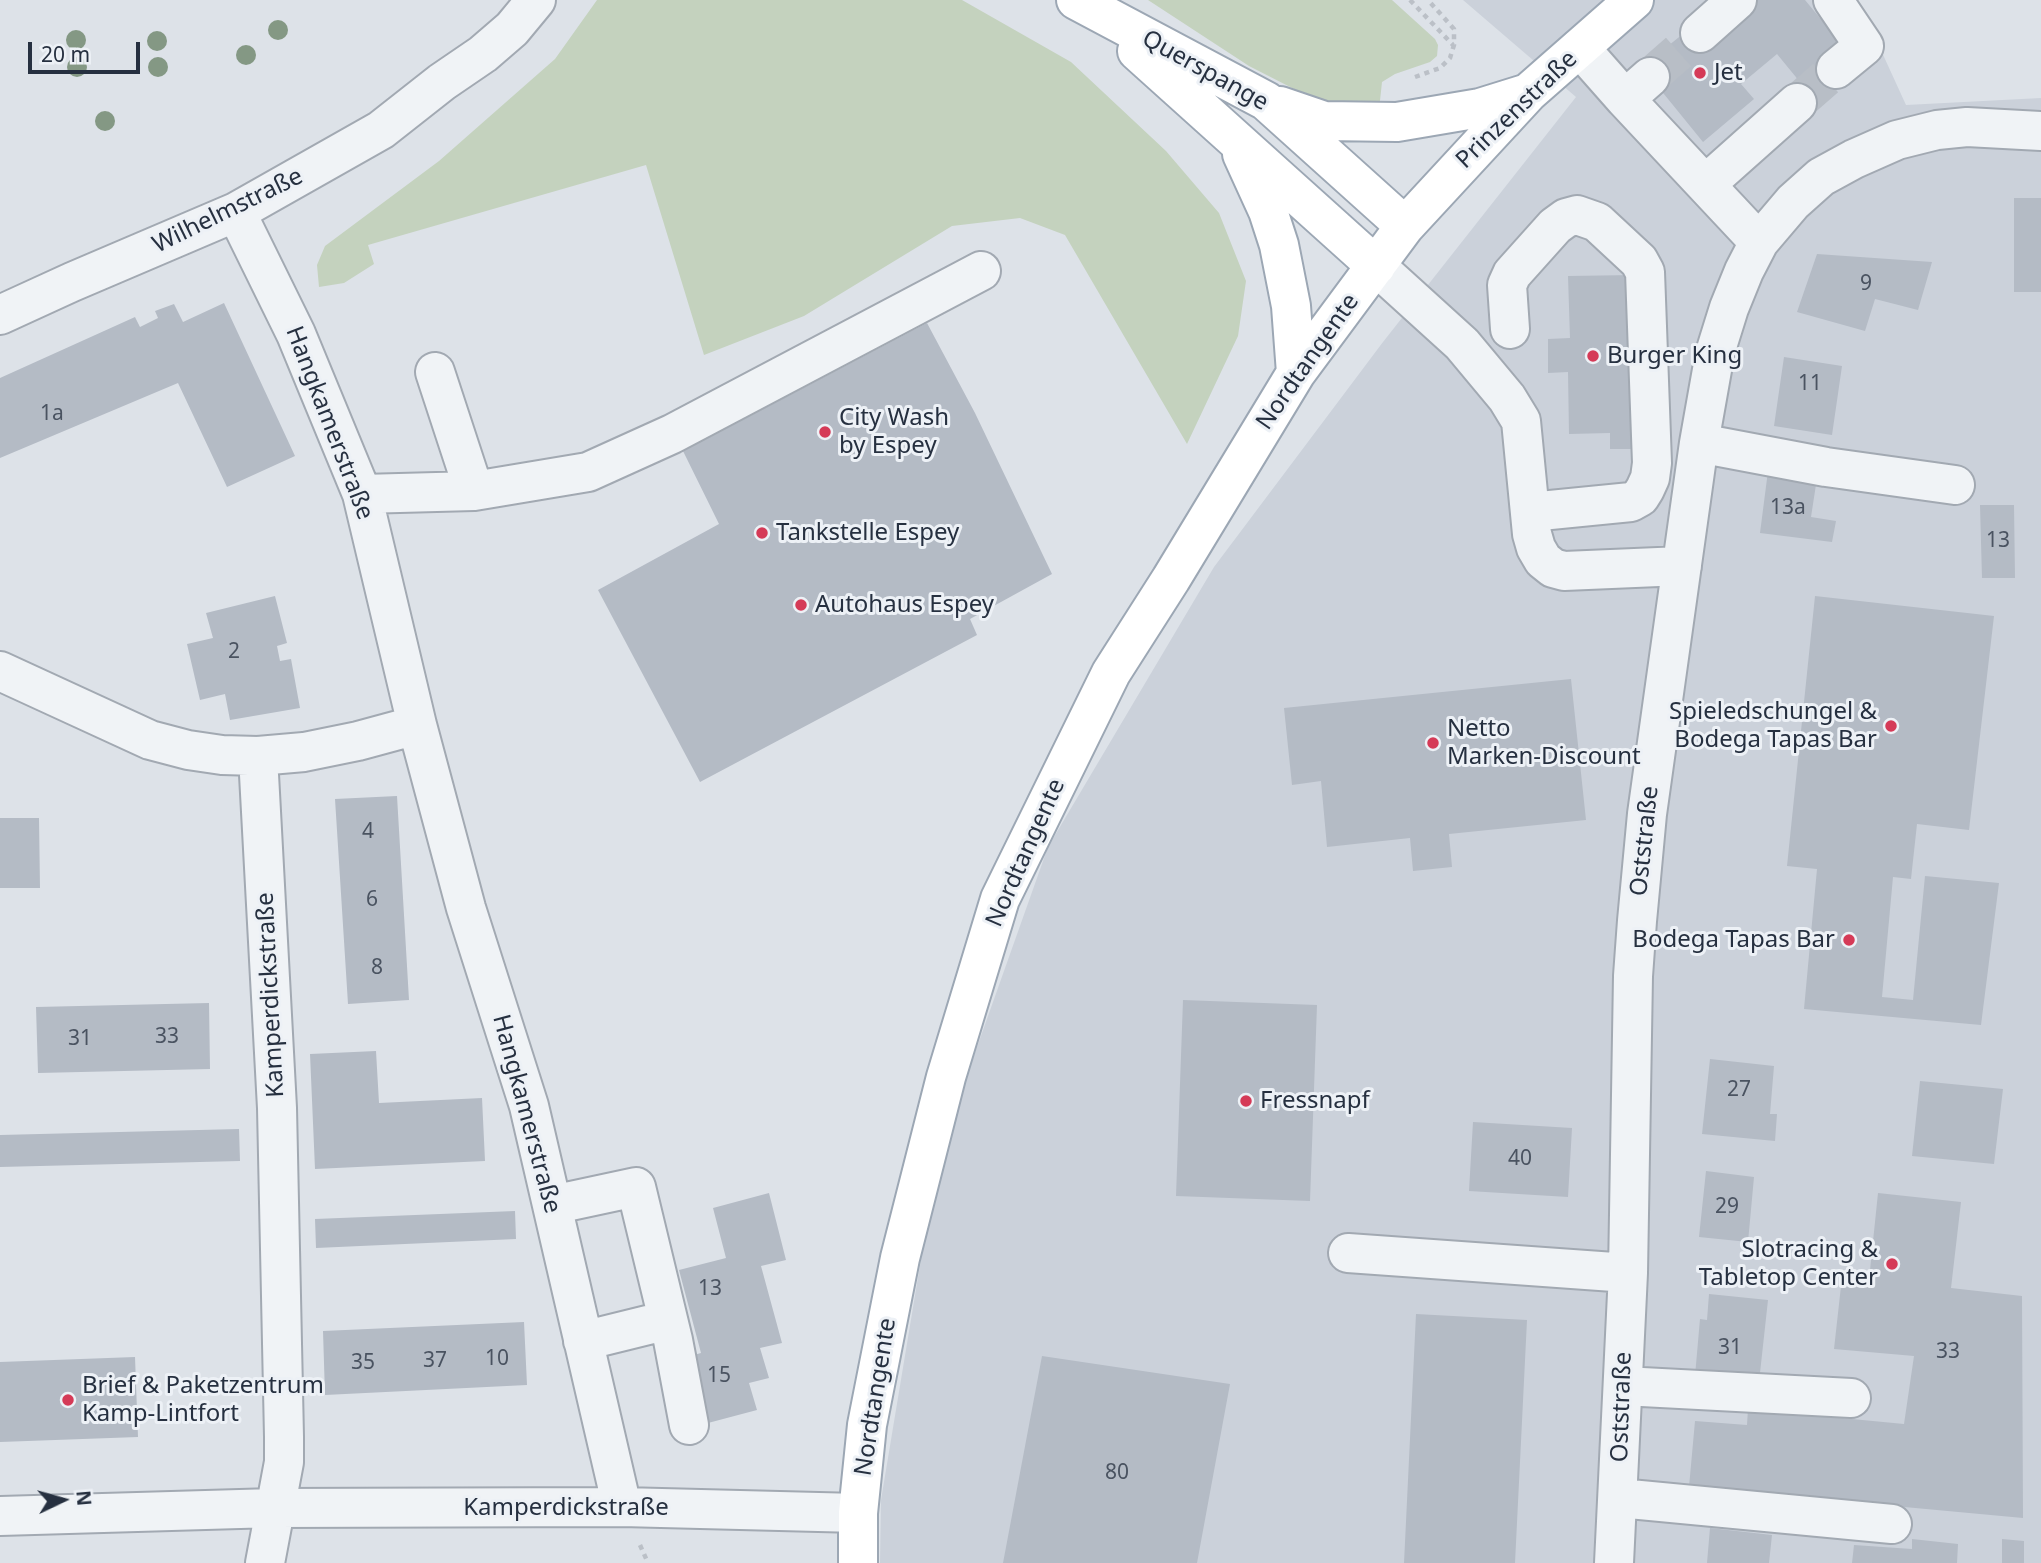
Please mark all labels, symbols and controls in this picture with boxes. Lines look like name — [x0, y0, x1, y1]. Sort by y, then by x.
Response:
street label: Querspange — [1137, 24, 1273, 118]
scale bar — [32, 28, 144, 72]
text: 20 m — [41, 40, 90, 68]
street label: Prinzenstraße — [1451, 45, 1583, 175]
place label: Jet — [1714, 59, 1743, 87]
marker: Jet — [1692, 65, 1708, 81]
street label: Wilhelmstraße — [148, 162, 308, 260]
house number: 9 — [1860, 271, 1872, 297]
street label: Nordtangente — [1251, 289, 1365, 435]
street label: Hangkamerstraße — [279, 322, 379, 524]
place label: Burger King — [1607, 342, 1742, 370]
marker: Burger King — [1585, 348, 1601, 364]
house number: 11 — [1798, 371, 1822, 397]
house number: 1a — [40, 401, 64, 427]
place label: City Wash by Espey — [839, 404, 949, 460]
marker: City Wash by Espey — [817, 424, 833, 440]
house number: 13a — [1770, 495, 1806, 521]
place label: Tankstelle Espey — [776, 519, 959, 547]
marker: Tankstelle Espey — [754, 525, 770, 541]
house number: 13 — [1986, 528, 2010, 554]
place label: Autohaus Espey — [815, 591, 994, 619]
marker: Autohaus Espey — [793, 597, 809, 613]
house number: 2 — [228, 639, 240, 665]
place label: Spieledschungel & Bodega Tapas Bar — [1669, 698, 1877, 754]
place label: Netto Marken-Discount — [1447, 715, 1641, 771]
marker: Spieledschungel & Bodega Tapas Bar — [1883, 718, 1899, 734]
marker: Netto Marken-Discount — [1425, 735, 1441, 751]
street label: Nordtangente — [980, 774, 1072, 932]
street label: Oststraße — [1625, 784, 1665, 898]
house number: 4 — [362, 819, 374, 845]
house number: 6 — [366, 887, 378, 913]
street label: Kamperdickstraße — [251, 892, 291, 1098]
place label: Bodega Tapas Bar — [1632, 926, 1835, 954]
marker: Bodega Tapas Bar — [1841, 932, 1857, 948]
house number: 8 — [371, 955, 383, 981]
street label: Hangkamerstraße — [486, 1011, 566, 1217]
house number: 33 — [155, 1024, 179, 1050]
house number: 31 — [68, 1026, 92, 1052]
house number: 27 — [1727, 1077, 1751, 1103]
place label: Fressnapf — [1260, 1087, 1370, 1115]
marker: Fressnapf — [1238, 1093, 1254, 1109]
house number: 40 — [1508, 1146, 1532, 1172]
house number: 29 — [1715, 1194, 1739, 1220]
place label: Slotracing & Tabletop Center — [1699, 1236, 1878, 1292]
marker: Slotracing & Tabletop Center — [1884, 1256, 1900, 1272]
house number: 13 — [698, 1276, 722, 1302]
street label: Nordtangente — [849, 1316, 903, 1478]
house number: 31 — [1718, 1335, 1742, 1361]
house number: 33 — [1936, 1339, 1960, 1365]
house number: 10 — [485, 1346, 509, 1372]
house number: 37 — [423, 1348, 447, 1374]
house number: 35 — [351, 1350, 375, 1376]
street label: Oststraße — [1606, 1351, 1638, 1463]
house number: 15 — [707, 1363, 731, 1389]
place label: Brief & Paketzentrum Kamp-Lintfort — [82, 1372, 324, 1428]
marker: Brief & Paketzentrum Kamp-Lintfort — [60, 1392, 76, 1408]
house number: 80 — [1105, 1460, 1129, 1486]
north arrow — [28, 1465, 98, 1535]
text: N — [70, 1489, 98, 1507]
street label: Kamperdickstraße — [463, 1494, 669, 1522]

